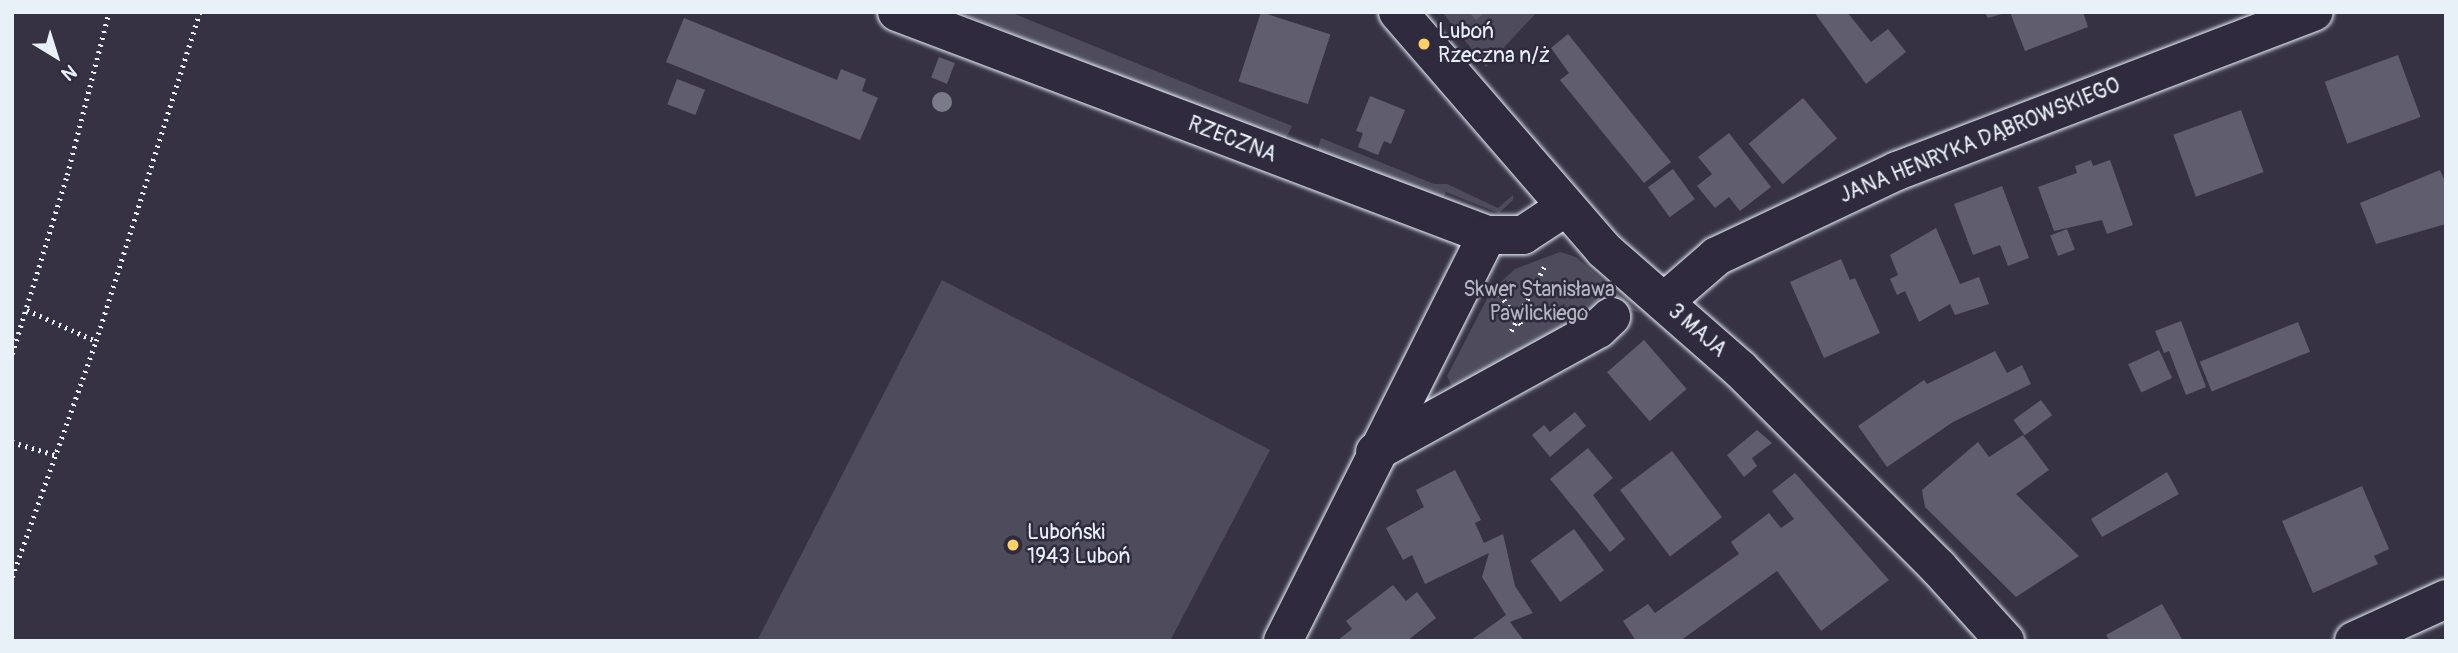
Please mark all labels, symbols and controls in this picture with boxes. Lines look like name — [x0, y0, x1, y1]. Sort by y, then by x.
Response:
place label: Luboń Rzeczna n/ż — [1438, 19, 1550, 69]
north arrow — [21, 21, 91, 91]
marker: Luboń Rzeczna n/ż — [1416, 36, 1432, 52]
text: N — [56, 59, 81, 86]
street label: JANA HENRYKA DĄBROWSKIEGO — [1836, 73, 2124, 209]
street label: RZECZNA — [1184, 112, 1280, 168]
park label: Skwer Stanisława Pawlickiego — [1463, 277, 1615, 327]
street label: 3 MAJA — [1663, 299, 1731, 363]
place label: Luboński 1943 Luboń — [1027, 520, 1131, 570]
marker: Luboński 1943 Luboń — [1005, 537, 1021, 553]

